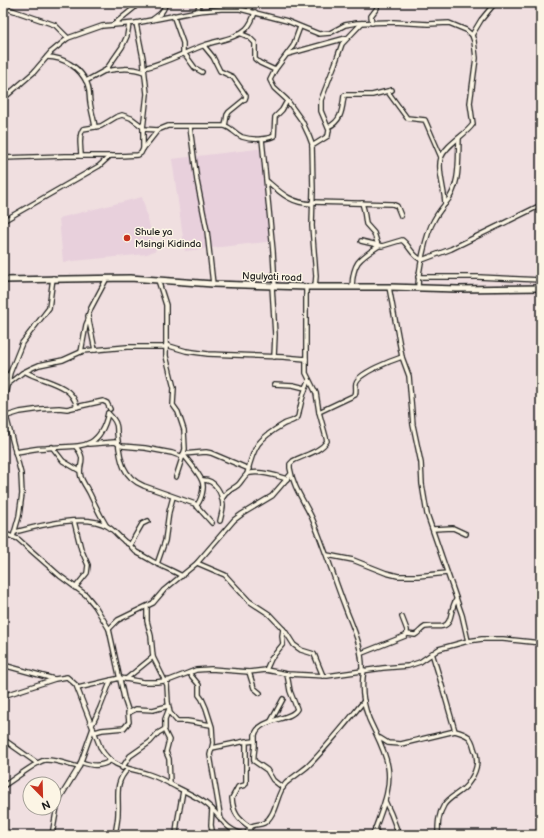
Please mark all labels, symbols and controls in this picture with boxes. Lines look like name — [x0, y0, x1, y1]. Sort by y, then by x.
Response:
place label: Shule ya Msingi Kidinda — [135, 226, 202, 250]
marker: Shule ya Msingi Kidinda — [122, 233, 132, 243]
street label: Ngulyati road — [242, 270, 302, 284]
north arrow — [22, 776, 62, 816]
text: N — [39, 797, 52, 812]

